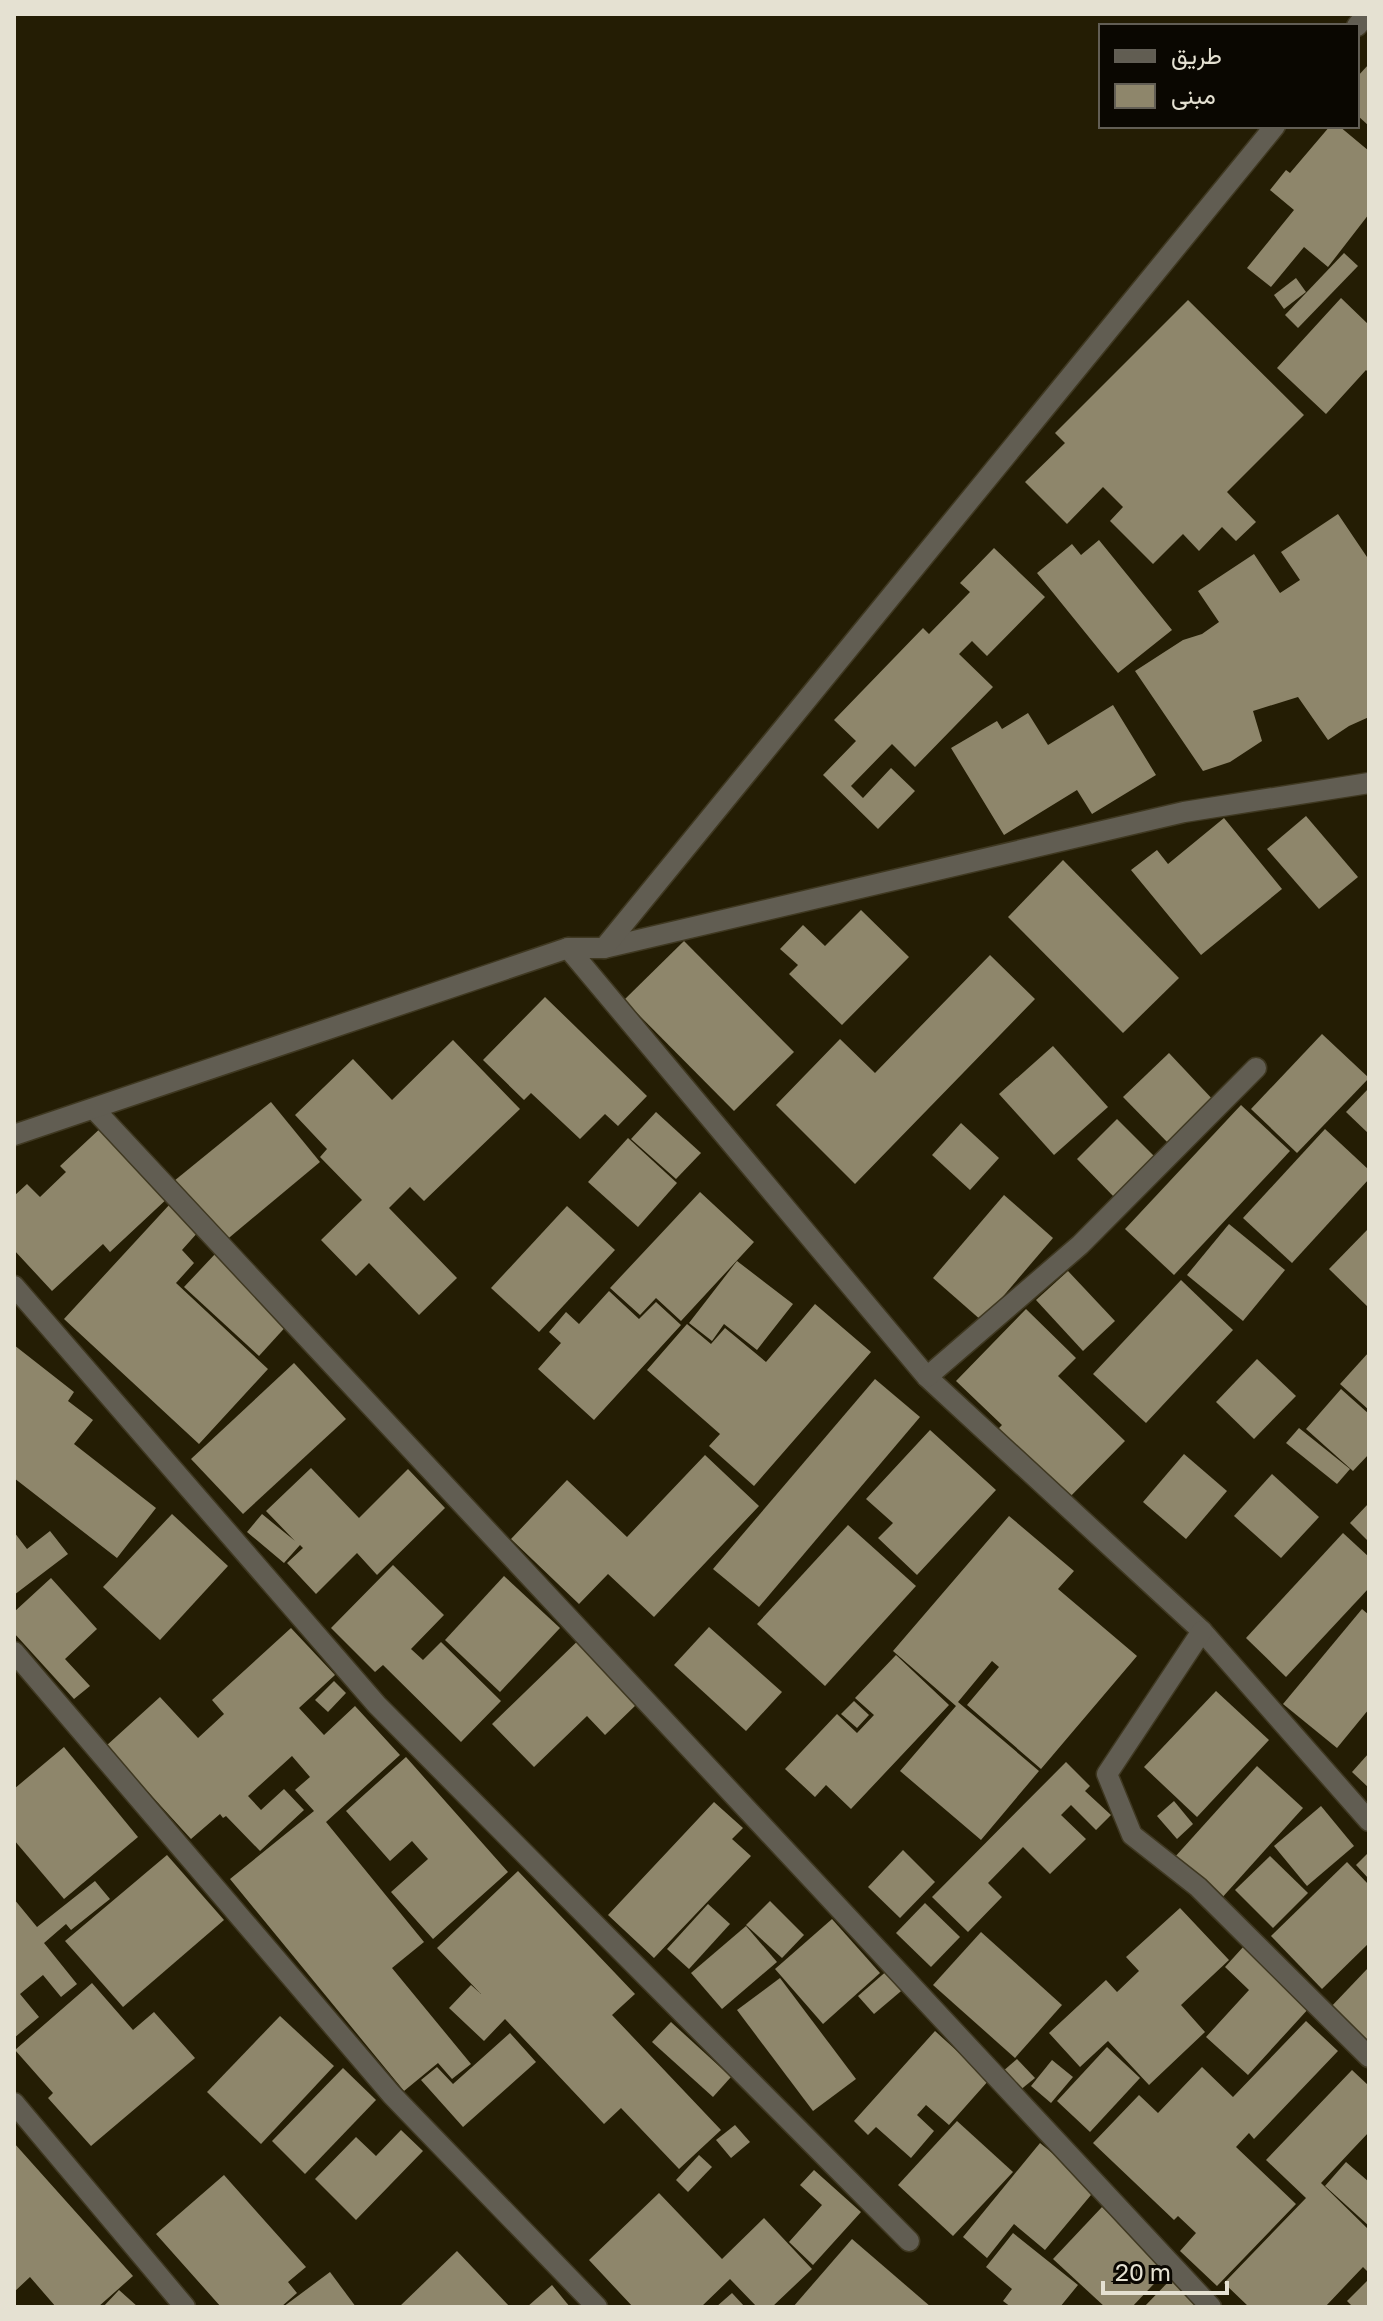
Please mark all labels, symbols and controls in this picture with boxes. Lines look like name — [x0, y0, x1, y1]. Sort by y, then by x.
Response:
legend — [1099, 24, 1359, 128]
text: طريق — [1171, 40, 1222, 71]
text: مبنى — [1171, 80, 1216, 110]
scale bar — [1103, 2245, 1227, 2295]
text: 20 m — [1115, 2257, 1171, 2286]

